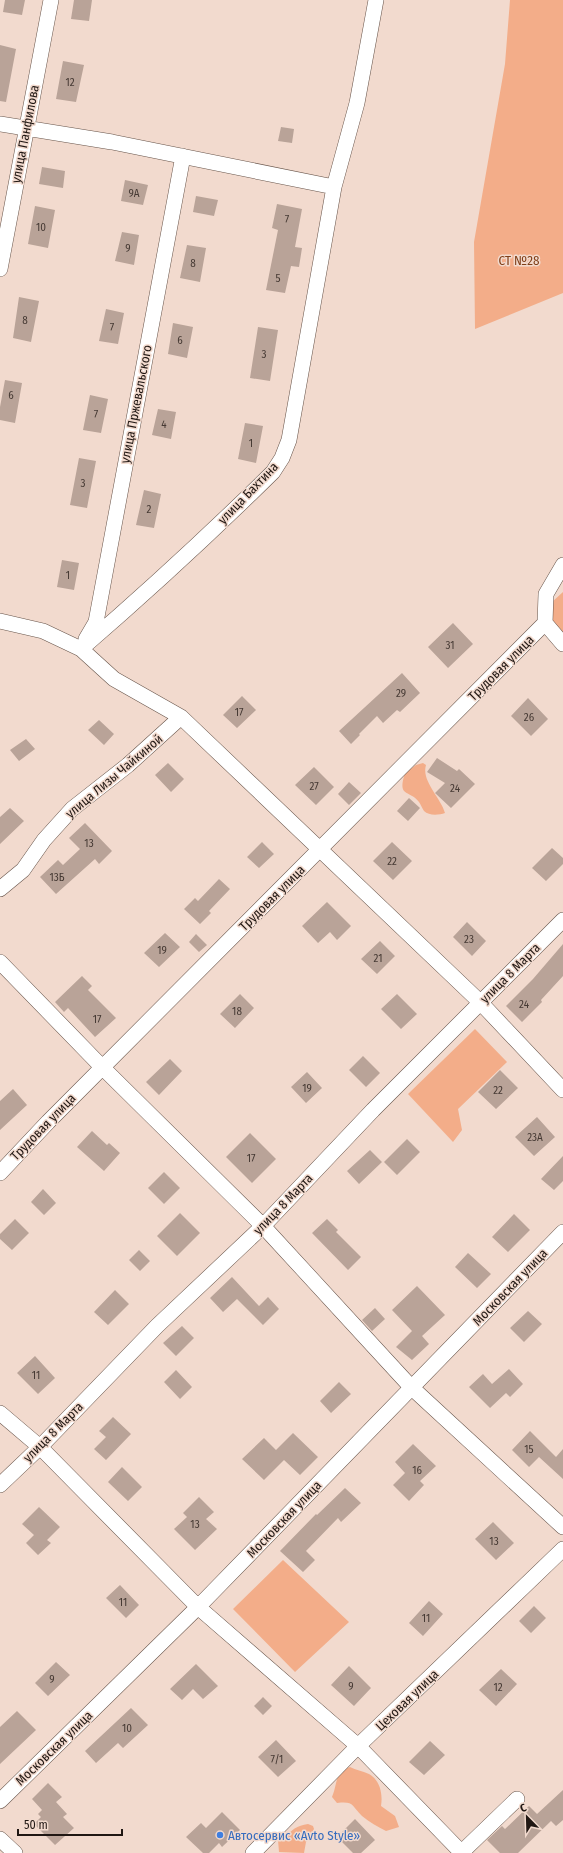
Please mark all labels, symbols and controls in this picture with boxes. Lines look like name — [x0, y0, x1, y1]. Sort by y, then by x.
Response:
house number: 12 — [65, 76, 75, 89]
street label: улица Панфилова — [8, 84, 42, 184]
house number: 9А — [128, 187, 140, 200]
house number: 7 — [285, 213, 290, 226]
house number: 10 — [36, 221, 46, 234]
house number: 9 — [125, 242, 131, 255]
park label: СТ №28 — [499, 253, 539, 268]
house number: 8 — [190, 257, 196, 270]
house number: 5 — [275, 272, 281, 285]
house number: 8 — [22, 314, 28, 327]
house number: 7 — [110, 321, 115, 334]
house number: 6 — [177, 334, 183, 347]
street label: улица Пржевальского — [117, 343, 155, 464]
house number: 3 — [262, 348, 267, 361]
house number: 6 — [8, 389, 14, 402]
house number: 7 — [94, 408, 99, 421]
house number: 4 — [161, 418, 167, 431]
house number: 1 — [249, 437, 253, 450]
street label: улица Бахтина — [215, 459, 281, 527]
house number: 3 — [81, 477, 86, 490]
house number: 2 — [147, 503, 152, 516]
house number: 1 — [66, 569, 70, 582]
street label: Трудовая улица — [465, 632, 537, 704]
house number: 31 — [446, 639, 455, 652]
house number: 29 — [396, 687, 406, 700]
house number: 17 — [235, 706, 244, 719]
house number: 26 — [524, 711, 535, 724]
street label: улица Лизы Чайкиной — [62, 731, 166, 821]
house number: 27 — [309, 780, 319, 793]
house number: 24 — [450, 782, 461, 795]
house number: 13 — [84, 837, 94, 850]
house number: 22 — [387, 855, 397, 868]
street label: Трудовая улица — [236, 862, 308, 934]
house number: 13Б — [49, 871, 65, 884]
house number: 23 — [464, 933, 474, 946]
street label: улица 8 Марта — [477, 940, 543, 1006]
house number: 19 — [157, 944, 167, 957]
house number: 21 — [374, 952, 382, 965]
house number: 24 — [519, 998, 530, 1011]
house number: 18 — [232, 1005, 242, 1018]
house number: 17 — [93, 1013, 102, 1026]
house number: 19 — [302, 1082, 312, 1095]
house number: 22 — [493, 1084, 503, 1097]
street label: Трудовая улица — [7, 1091, 79, 1163]
house number: 23А — [527, 1131, 543, 1144]
house number: 17 — [247, 1152, 256, 1165]
street label: улица 8 Марта — [250, 1171, 316, 1237]
street label: Московская улица — [470, 1246, 550, 1328]
house number: 11 — [32, 1369, 40, 1382]
street label: улица 8 Марта — [20, 1399, 86, 1465]
house number: 15 — [524, 1443, 534, 1456]
house number: 16 — [412, 1464, 422, 1477]
street label: Московская улица — [244, 1478, 324, 1560]
house number: 13 — [190, 1518, 200, 1531]
house number: 13 — [489, 1535, 499, 1548]
house number: 11 — [119, 1596, 127, 1609]
house number: 11 — [422, 1612, 430, 1625]
street label: Цеховая улица — [373, 1666, 441, 1734]
house number: 9 — [49, 1673, 55, 1686]
house number: 9 — [348, 1680, 354, 1693]
house number: 12 — [493, 1681, 503, 1694]
street label: Московская улица — [13, 1708, 95, 1788]
house number: 10 — [122, 1722, 132, 1735]
house number: 7/1 — [271, 1753, 283, 1766]
north arrow — [507, 1797, 547, 1837]
text: С — [518, 1801, 529, 1815]
scale bar — [18, 1811, 122, 1837]
text: 50 m — [24, 1818, 48, 1832]
place label: Автосервис «Avto Style» — [228, 1828, 360, 1843]
marker: Автосервис «Avto Style» — [215, 1830, 225, 1840]

